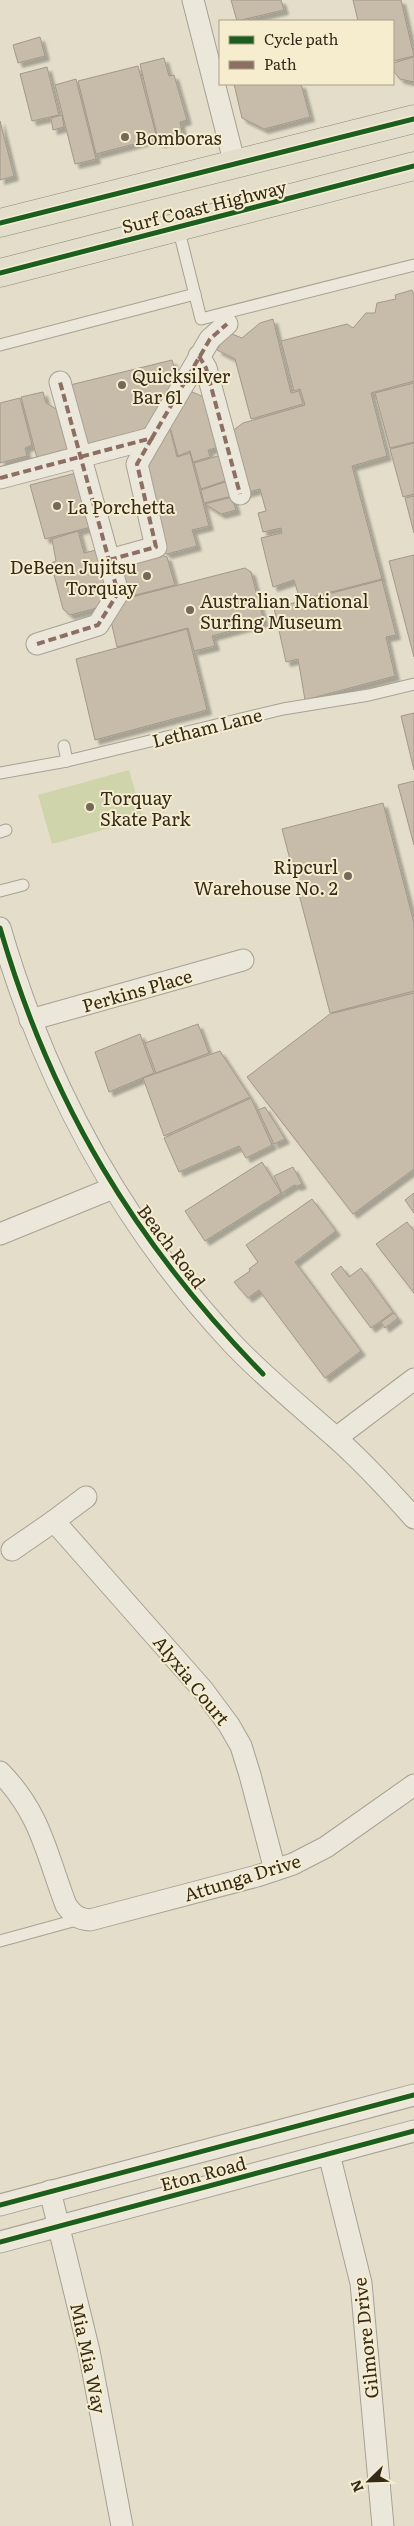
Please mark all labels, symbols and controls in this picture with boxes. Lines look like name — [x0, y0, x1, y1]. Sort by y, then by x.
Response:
legend — [219, 20, 394, 85]
text: Cycle path — [264, 27, 339, 50]
text: Path — [264, 52, 297, 75]
place label: Bomboras — [135, 124, 222, 151]
marker: Bomboras — [119, 131, 131, 143]
street label: Surf Coast Highway — [119, 172, 290, 240]
place label: Quicksilver Bar 61 — [132, 362, 231, 410]
marker: Quicksilver Bar 61 — [116, 379, 128, 391]
place label: La Porchetta — [67, 493, 175, 520]
marker: La Porchetta — [51, 500, 63, 512]
place label: DeBeen Jujitsu Torquay — [10, 553, 138, 601]
marker: DeBeen Jujitsu Torquay — [141, 570, 153, 582]
place label: Australian National Surfing Museum — [200, 587, 369, 635]
marker: Australian National Surfing Museum — [184, 604, 196, 616]
street label: Letham Lane — [149, 700, 265, 754]
place label: Torquay Skate Park — [100, 784, 192, 832]
marker: Torquay Skate Park — [84, 801, 96, 813]
place label: Ripcurl Warehouse No. 2 — [194, 853, 338, 901]
marker: Ripcurl Warehouse No. 2 — [342, 870, 354, 882]
street label: Perkins Place — [79, 961, 195, 1019]
street label: Beach Road — [131, 1198, 213, 1294]
street label: Alyxia Court — [147, 1629, 237, 1731]
street label: Attunga Drive — [180, 1846, 304, 1908]
street label: Eton Road — [157, 2149, 249, 2197]
street label: Gilmore Drive — [345, 2276, 385, 2400]
street label: Mia Mia Way — [64, 2300, 114, 2417]
north arrow — [344, 2456, 394, 2506]
text: N — [345, 2477, 368, 2496]

